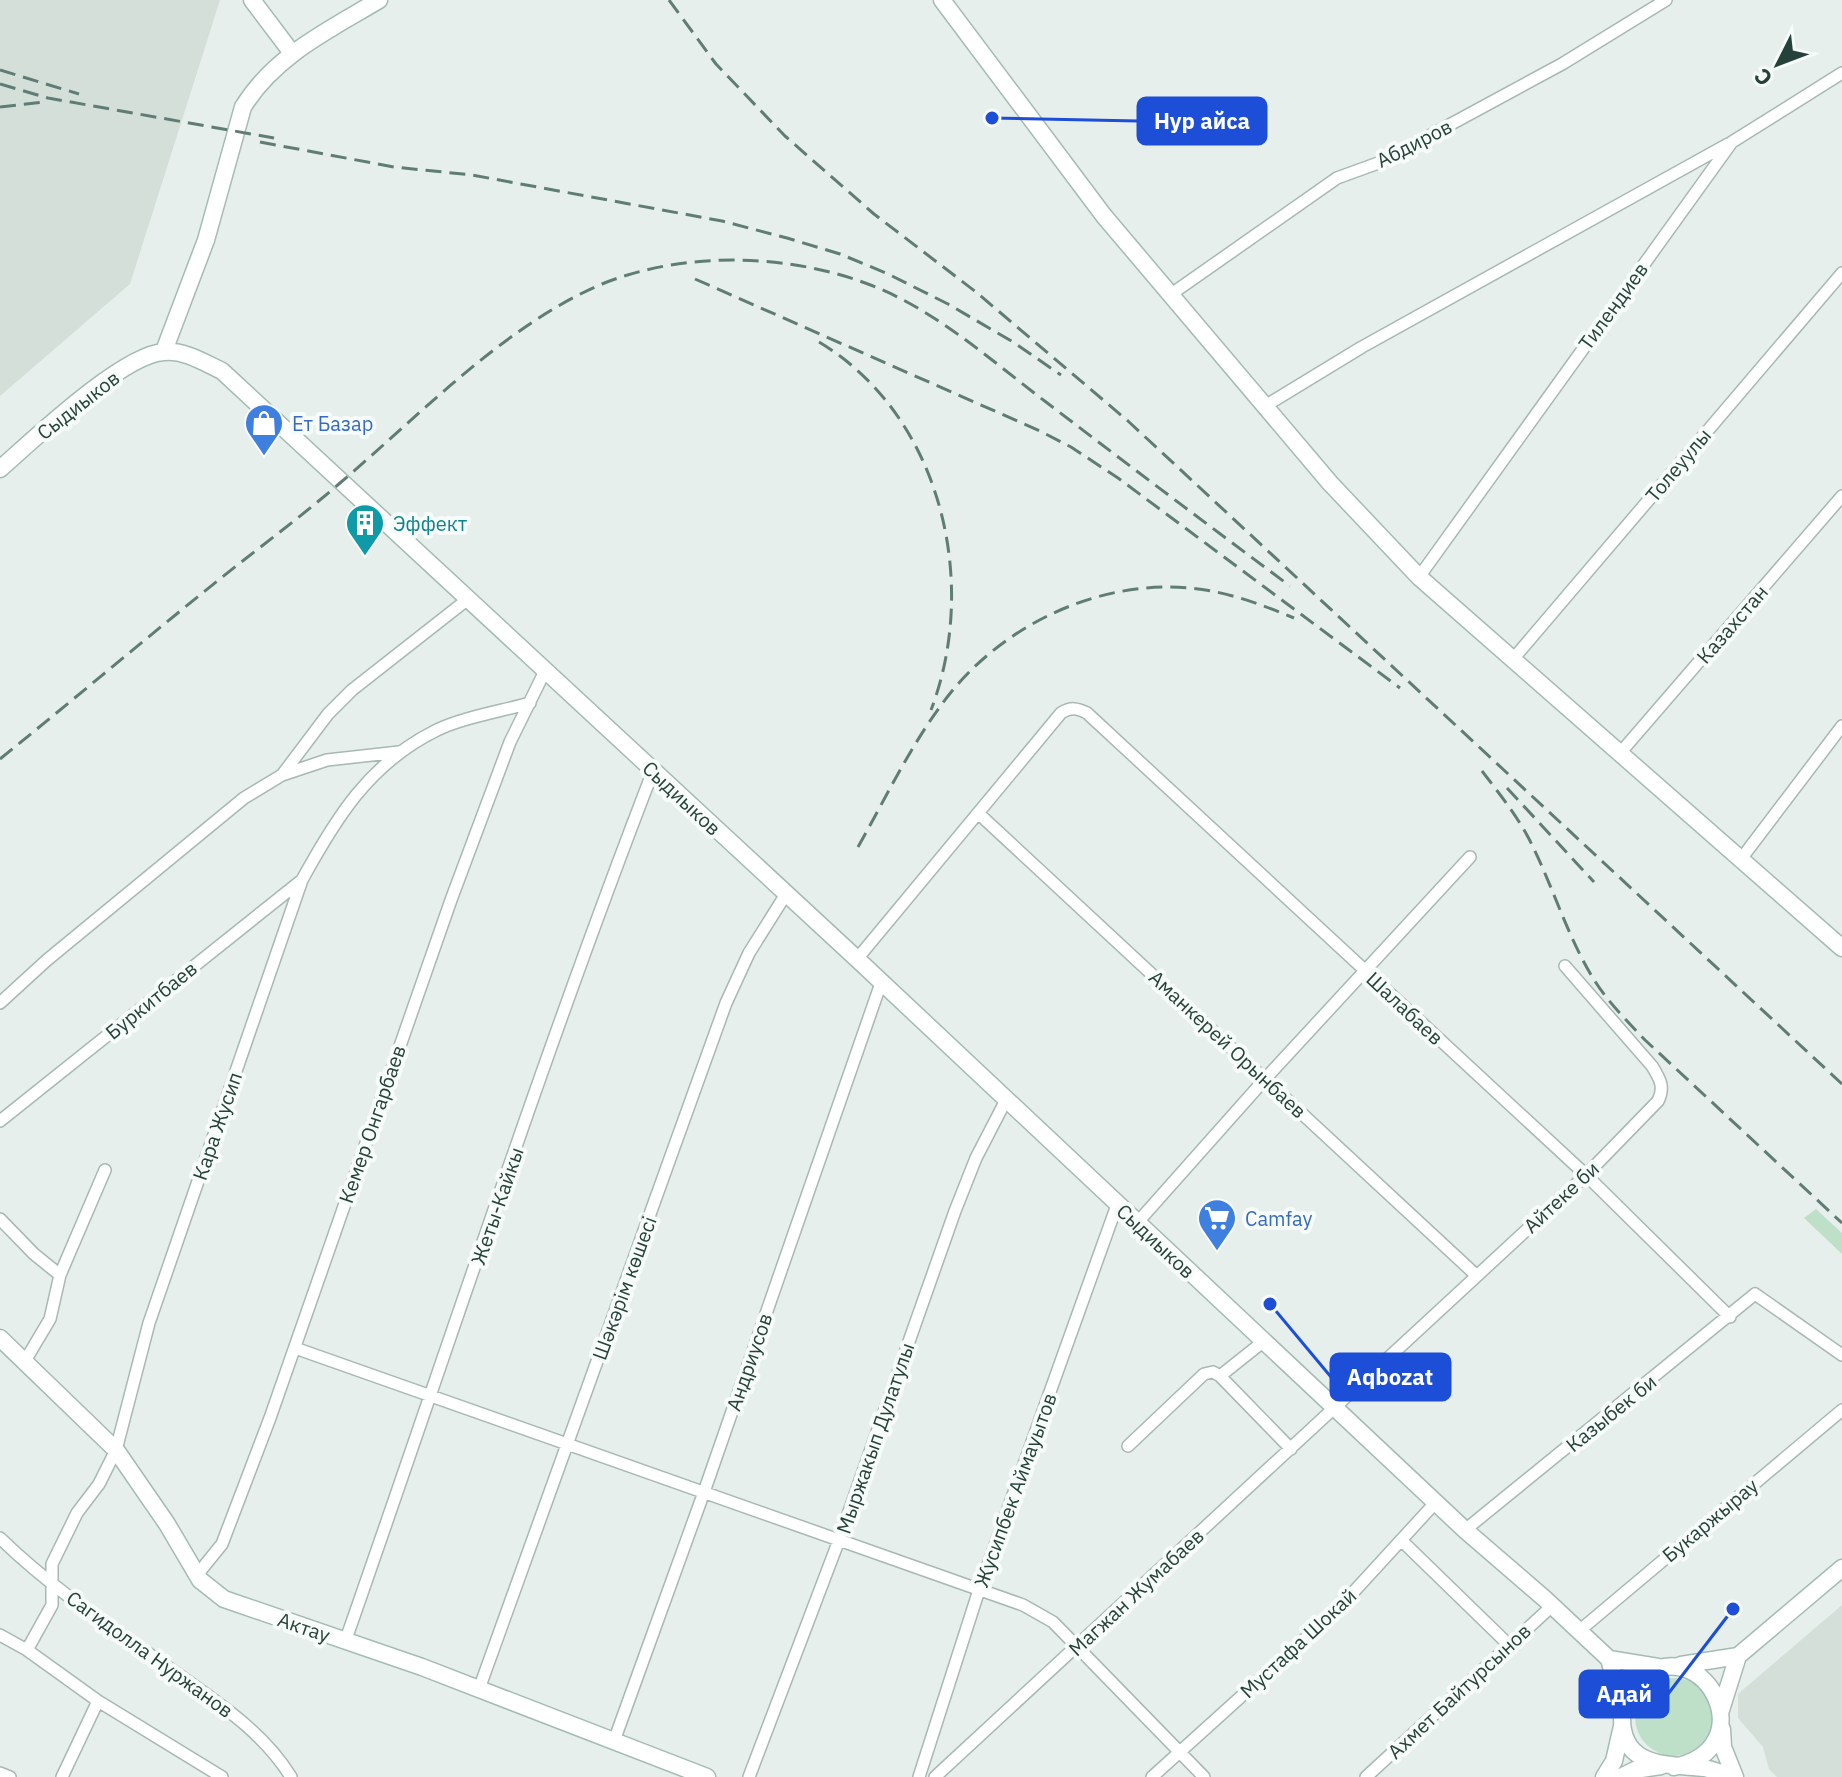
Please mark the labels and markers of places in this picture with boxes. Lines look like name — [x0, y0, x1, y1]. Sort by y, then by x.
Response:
callout: Нур айса — [1138, 98, 1266, 144]
shop icon: Ет Базар — [243, 402, 285, 457]
place label: Ет Базар — [292, 410, 373, 437]
building icon: Эффект — [344, 502, 386, 557]
place label: Эффект — [393, 510, 468, 537]
supermarket icon: Camfay — [1196, 1197, 1238, 1252]
place label: Camfay — [1245, 1205, 1313, 1232]
callout: Aqbozat — [1331, 1354, 1450, 1400]
callout: Адай — [1580, 1671, 1668, 1717]

